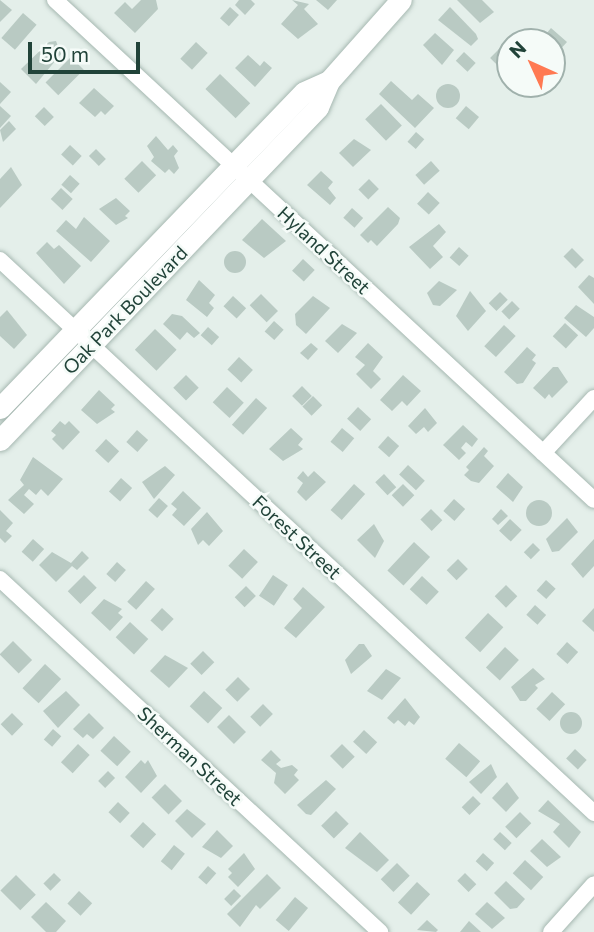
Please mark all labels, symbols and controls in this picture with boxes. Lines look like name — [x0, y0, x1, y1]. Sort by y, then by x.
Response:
scale bar — [32, 28, 144, 72]
north arrow — [496, 28, 566, 98]
text: N — [504, 36, 530, 62]
text: 50 m — [41, 41, 89, 66]
street label: Hyland Street — [273, 201, 375, 299]
street label: Oak Park Boulevard — [58, 241, 192, 379]
street label: Forest Street — [248, 490, 346, 584]
street label: Sherman Street — [133, 702, 247, 810]

